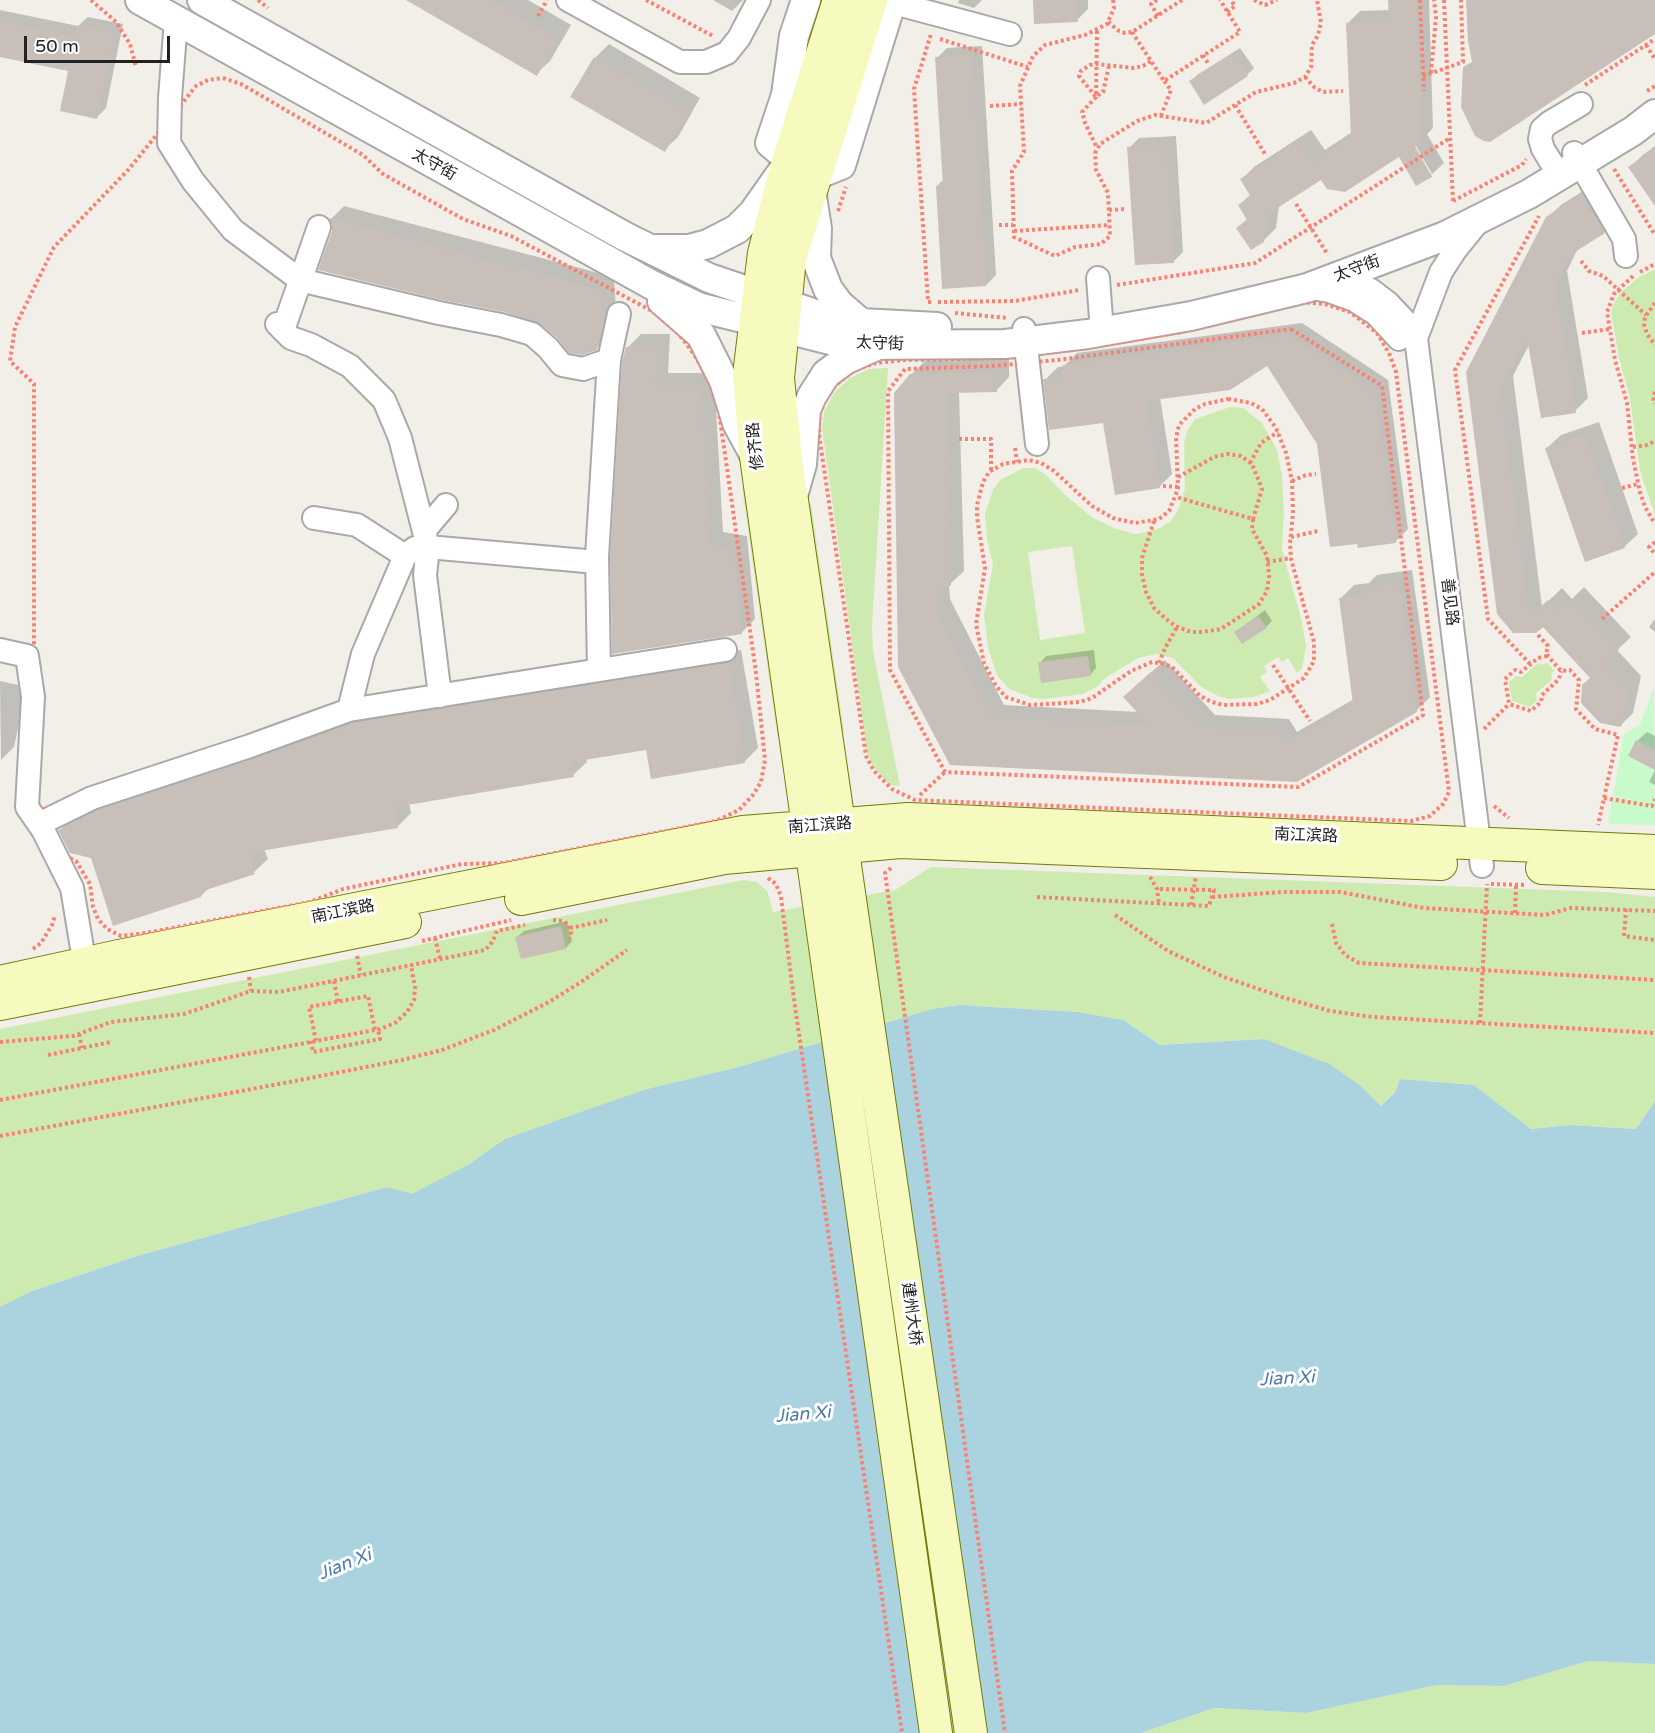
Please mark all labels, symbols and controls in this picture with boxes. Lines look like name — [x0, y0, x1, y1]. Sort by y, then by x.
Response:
scale bar — [27, 24, 172, 62]
text: 50 m — [35, 35, 79, 57]
street label: 太守街 — [408, 145, 460, 185]
street label: 太守街 — [1331, 252, 1383, 286]
street label: 太守街 — [856, 334, 904, 354]
street label: 修齐路 — [744, 421, 768, 471]
street label: 善见路 — [1437, 577, 1461, 627]
street label: 南江滨路 — [787, 814, 853, 838]
street label: 南江滨路 — [1274, 825, 1338, 847]
street label: 南江滨路 — [310, 896, 376, 928]
street label: 建州大桥 — [897, 1281, 925, 1347]
water label: Jian Xi — [1259, 1367, 1315, 1391]
water label: Jian Xi — [775, 1402, 831, 1428]
water label: Jian Xi — [315, 1545, 375, 1585]

